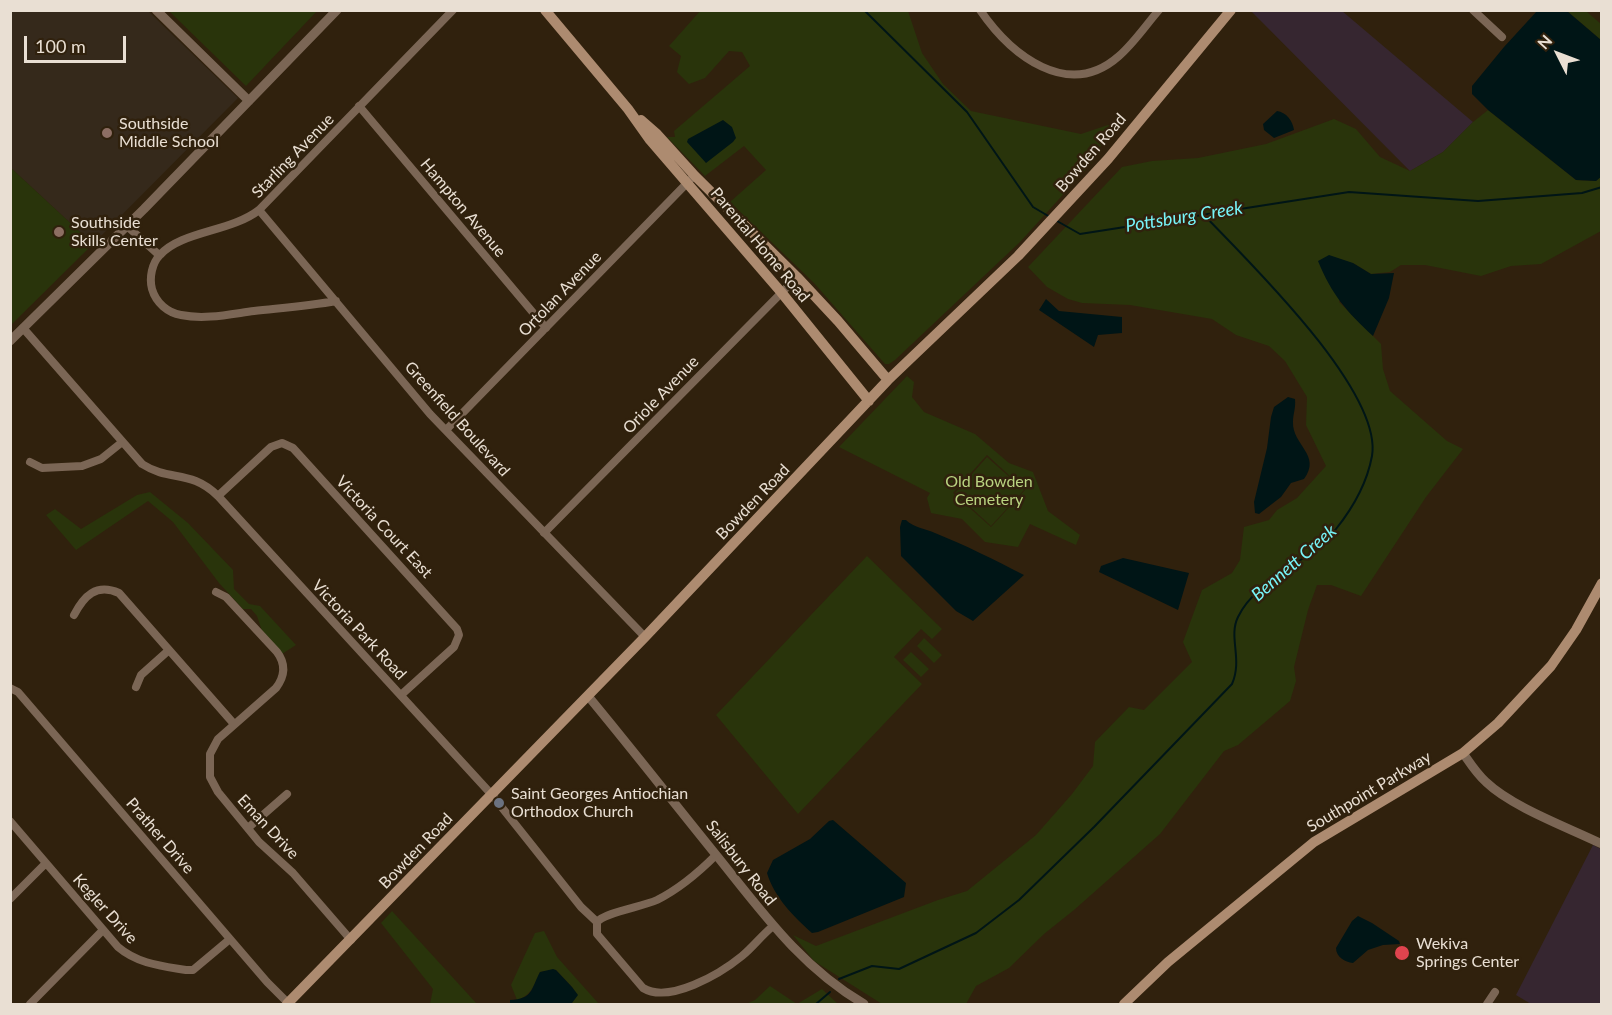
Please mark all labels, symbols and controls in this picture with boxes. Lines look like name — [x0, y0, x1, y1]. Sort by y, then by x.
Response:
scale bar — [27, 24, 129, 62]
north arrow — [1528, 24, 1588, 84]
text: N — [1533, 31, 1555, 53]
text: 100 m — [35, 35, 86, 57]
street label: Starling Avenue — [248, 110, 338, 202]
street label: Bowden Road — [1052, 110, 1130, 196]
place label: Southside Middle School — [119, 114, 219, 152]
marker: Southside Middle School — [100, 126, 114, 140]
street label: Hampton Avenue — [416, 155, 510, 261]
street label: Parental Home Road — [706, 184, 814, 306]
water label: Pottsburg Creek — [1124, 197, 1244, 237]
place label: Southside Skills Center — [71, 213, 158, 251]
marker: Southside Skills Center — [52, 225, 66, 239]
street label: Ortolan Avenue — [515, 247, 605, 341]
street label: Oriole Avenue — [619, 352, 703, 438]
street label: Greenfield Boulevard — [400, 358, 514, 480]
street label: Bowden Road — [712, 460, 794, 544]
street label: Victoria Court East — [332, 472, 436, 582]
park label: Old Bowden Cemetery — [945, 472, 1033, 510]
water label: Bennett Creek — [1247, 520, 1341, 606]
street label: Victoria Park Road — [308, 576, 410, 684]
street label: Southpoint Parkway — [1303, 747, 1435, 837]
place label: Saint Georges Antiochian Orthodox Church — [511, 784, 688, 822]
street label: Eman Drive — [233, 791, 303, 863]
street label: Prather Drive — [122, 794, 198, 878]
marker: Saint Georges Antiochian Orthodox Church — [492, 796, 506, 810]
street label: Bowden Road — [375, 809, 457, 893]
street label: Salisbury Road — [702, 817, 780, 909]
street label: Kegler Drive — [69, 870, 141, 948]
place label: Wekiva Springs Center — [1416, 934, 1519, 972]
marker: Wekiva Springs Center — [1393, 944, 1411, 962]

